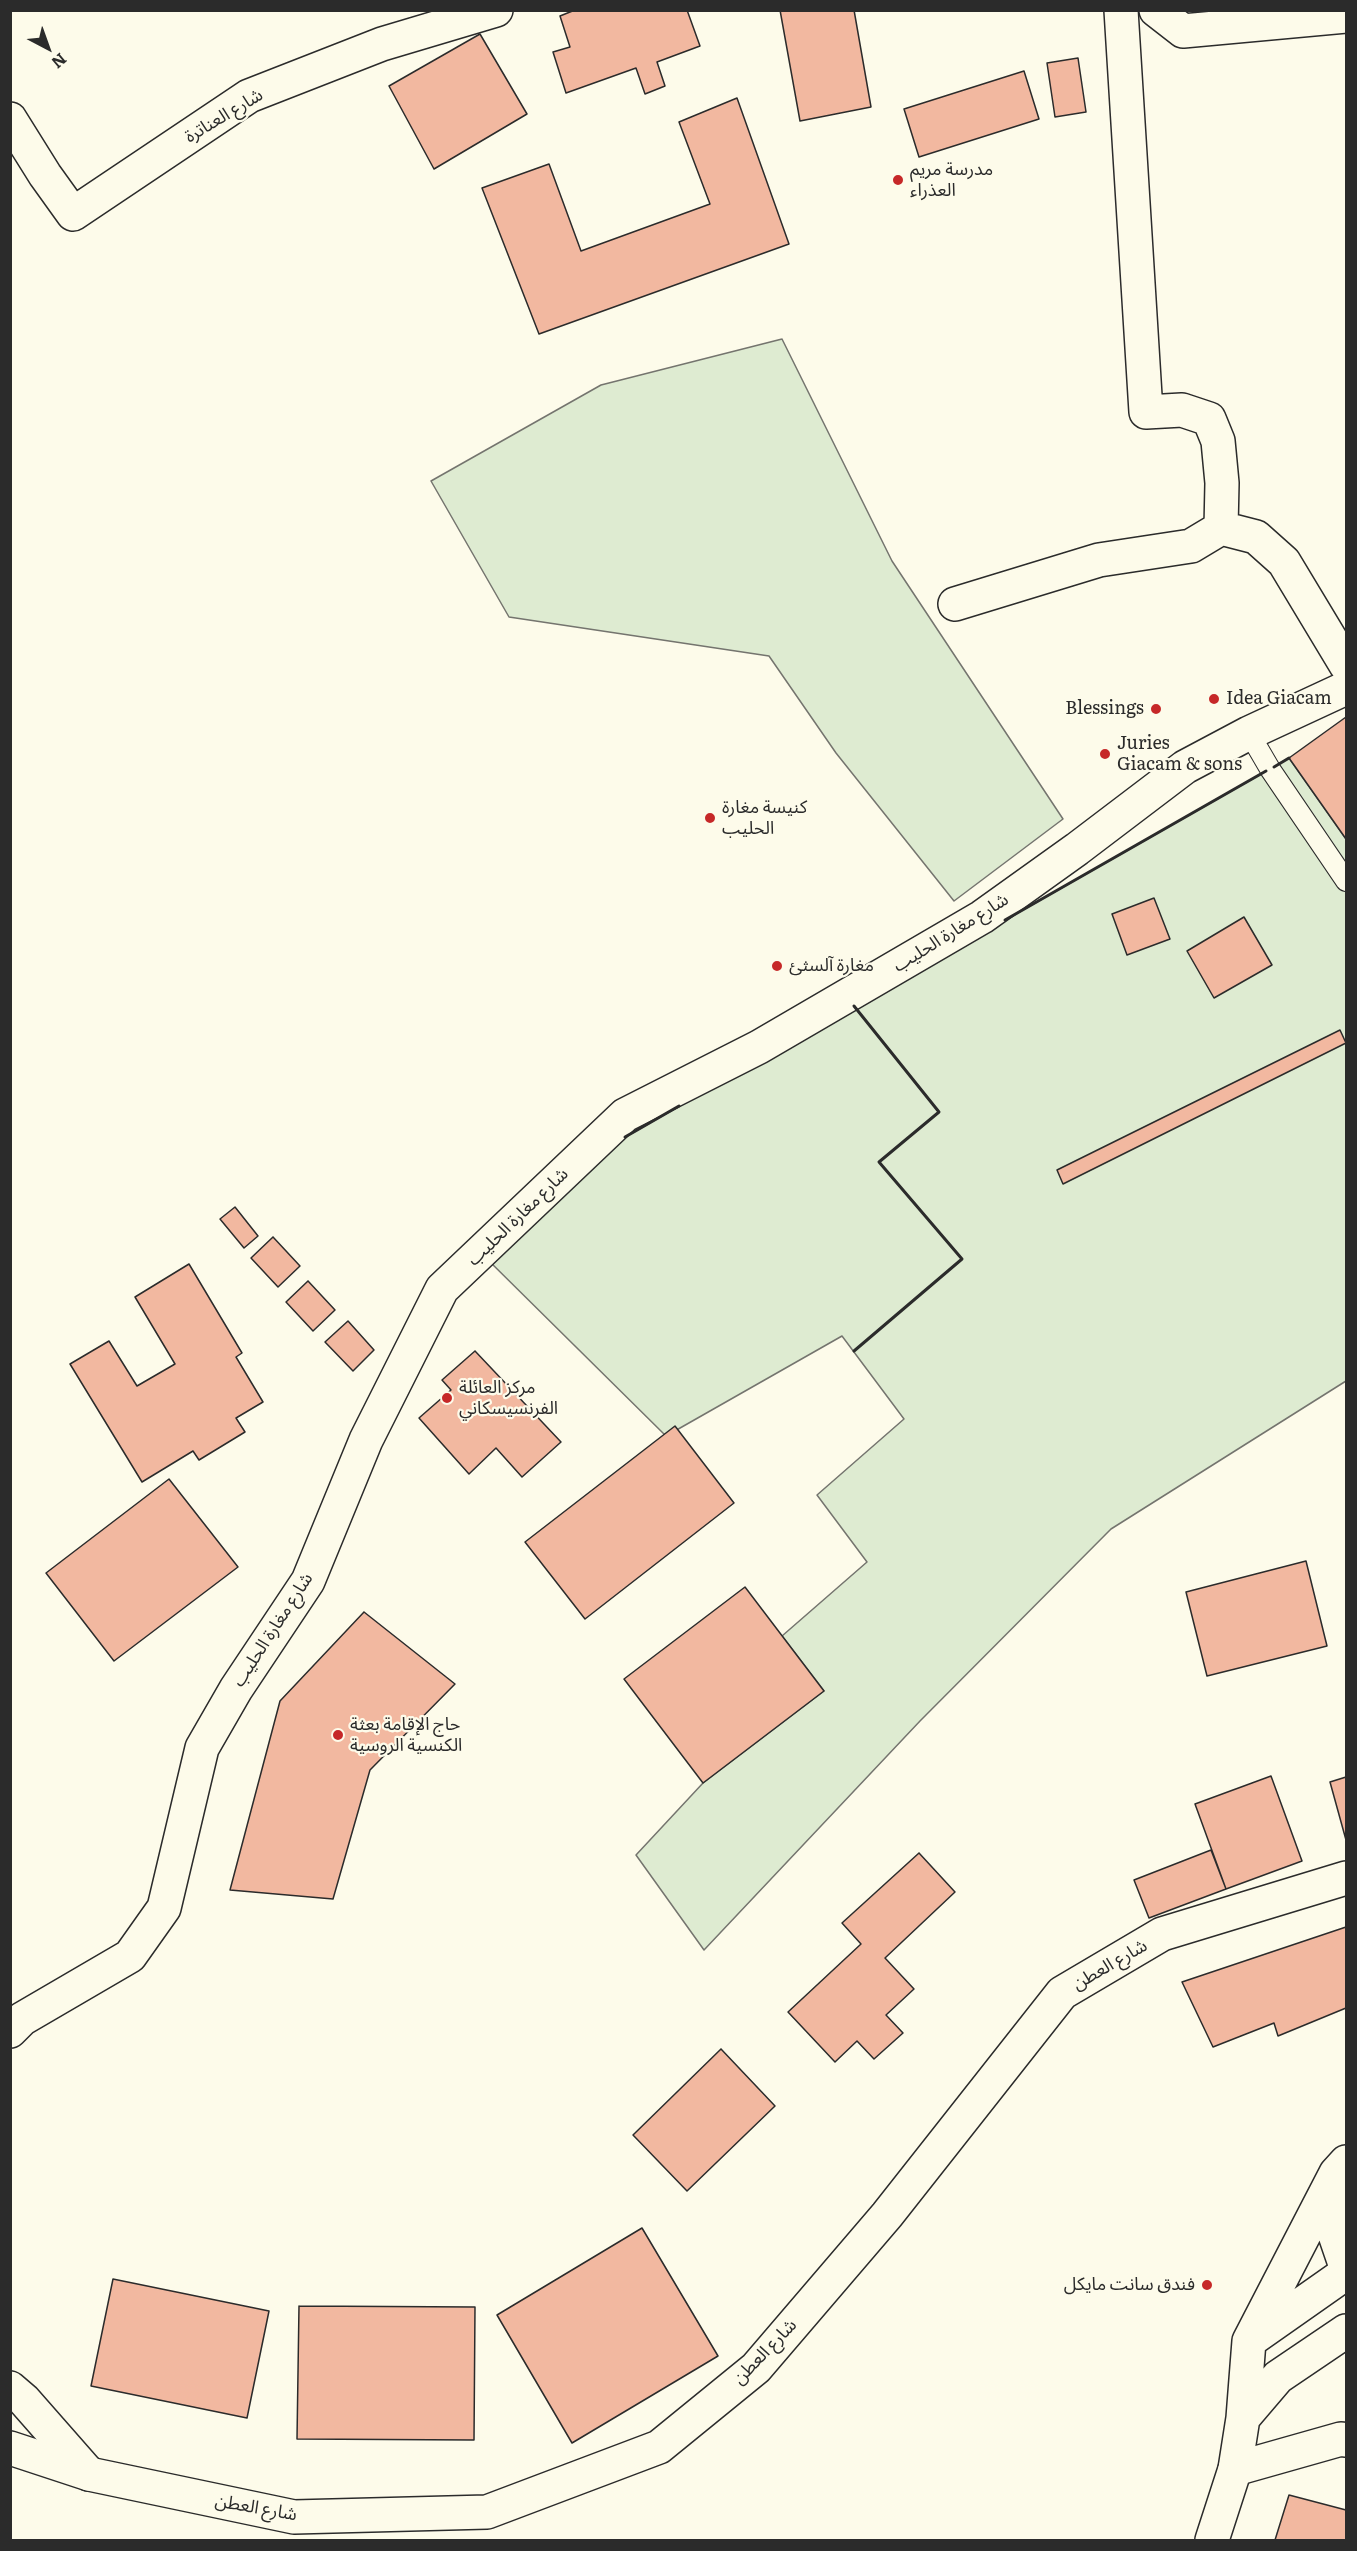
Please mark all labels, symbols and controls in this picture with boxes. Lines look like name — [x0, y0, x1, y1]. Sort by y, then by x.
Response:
north arrow — [18, 18, 78, 78]
text: N — [47, 48, 73, 75]
street label: شارع العناترة — [181, 84, 267, 148]
place label: مدرسة مريم العذراء — [910, 159, 993, 201]
marker: مدرسة مريم العذراء — [891, 173, 905, 187]
place label: Idea Giacam — [1226, 688, 1332, 710]
marker: Idea Giacam — [1207, 692, 1221, 706]
place label: Blessings — [1065, 698, 1144, 720]
marker: Blessings — [1149, 702, 1163, 716]
place label: Juries Giacam & sons — [1117, 733, 1242, 776]
marker: Juries Giacam & sons — [1098, 747, 1112, 761]
place label: كنيسة مغارة الحليب — [722, 797, 807, 840]
marker: كنيسة مغارة الحليب — [703, 811, 717, 825]
street label: شارع مغارة الحليب — [889, 889, 1013, 977]
place label: مغارة آلسثئ — [789, 955, 874, 977]
marker: مغارة آلسثئ — [770, 959, 784, 973]
street label: شارع مغارة الحليب — [463, 1163, 573, 1271]
place label: مركز العائلة الفرنسيسكاني — [459, 1377, 558, 1420]
marker: مركز العائلة الفرنسيسكاني — [440, 1391, 454, 1405]
street label: شارع مغارة الحليب — [228, 1569, 318, 1691]
place label: حاج الإقامة بعثة الكنسية الروسية — [350, 1714, 462, 1756]
marker: حاج الإقامة بعثة الكنسية الروسية — [331, 1728, 345, 1742]
street label: شارع العطن — [1069, 1935, 1151, 1995]
place label: فندق سانت مايكل — [1064, 2274, 1195, 2296]
marker: فندق سانت مايكل — [1200, 2278, 1214, 2292]
street label: شارع العطن — [728, 2315, 802, 2389]
street label: شارع العطن — [213, 2490, 299, 2526]

